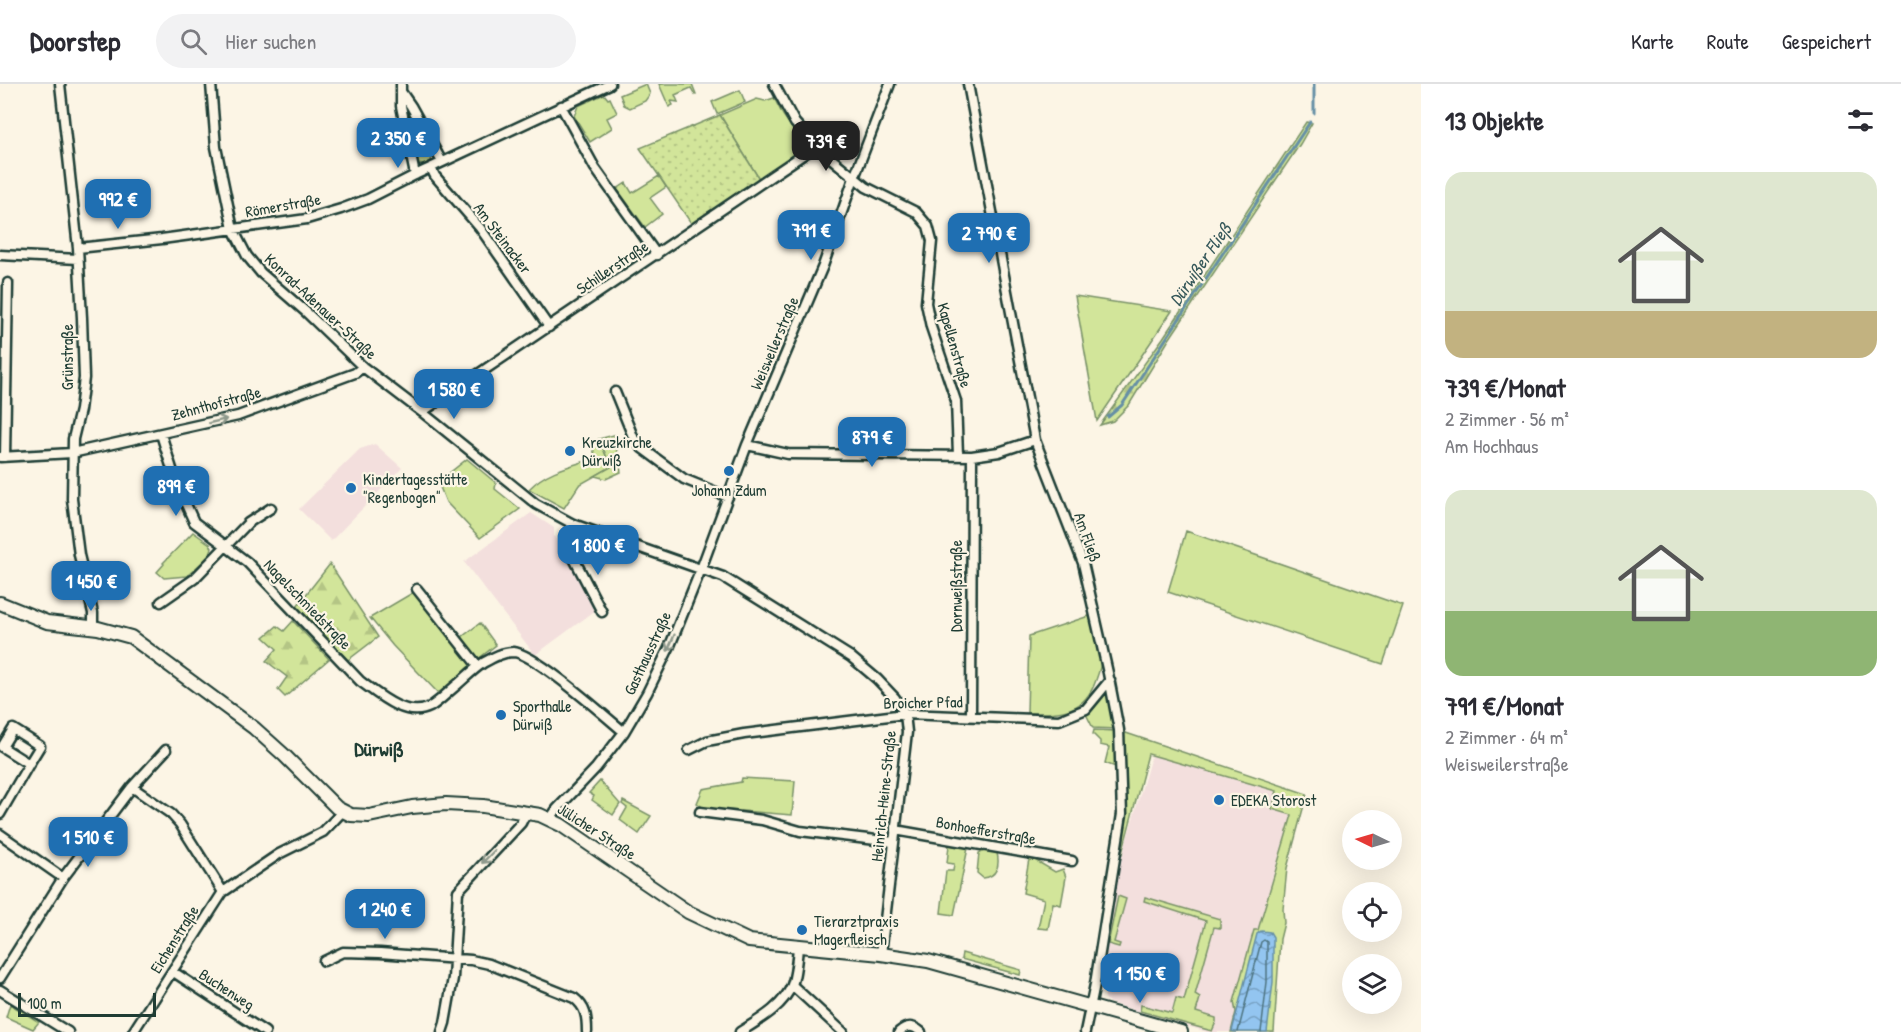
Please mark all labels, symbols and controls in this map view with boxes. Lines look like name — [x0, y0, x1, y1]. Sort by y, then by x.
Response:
search box — [156, 14, 576, 68]
text: Doorstep — [30, 22, 120, 60]
icon: search — [177, 25, 210, 58]
text: Hier suchen — [225, 26, 316, 56]
text: Karte — [1631, 27, 1674, 56]
text: Route — [1707, 27, 1749, 56]
text: Gespeichert — [1782, 27, 1871, 56]
text: 13 Objekte — [1445, 103, 1544, 138]
icon: filters — [1844, 104, 1877, 137]
pin: 2 350 € — [343, 118, 453, 169]
pin: 739 € — [784, 121, 868, 172]
text: 2 350 € — [371, 124, 425, 151]
text: 739 € — [806, 127, 846, 154]
pin: 992 € — [76, 179, 160, 230]
text: 992 € — [99, 185, 137, 212]
street label: Römerstraße — [244, 187, 323, 222]
street label: Am Steinacker — [469, 198, 537, 278]
pin: 791 € — [769, 210, 853, 261]
icon: home — [1607, 211, 1715, 319]
pin: 2 790 € — [934, 213, 1044, 264]
text: 791 € — [792, 216, 830, 243]
water label: Dürwißer Fließ — [1163, 217, 1237, 310]
text: 2 790 € — [962, 219, 1016, 246]
street label: Schillerstraße — [572, 235, 653, 299]
street label: Konrad-Adenauer-Straße — [260, 248, 383, 364]
street label: Weisweilerstraße — [745, 293, 804, 393]
street label: Kapellenstraße — [932, 300, 978, 391]
street label: Grünstraße — [56, 323, 78, 390]
pin: 1 580 € — [399, 369, 509, 420]
text: 739 €/Monat — [1445, 370, 1565, 405]
text: 1 580 € — [428, 375, 480, 402]
street label: Zehnthofstraße — [169, 380, 264, 426]
text: 2 Zimmer · 56 m² — [1445, 405, 1569, 432]
one-way arrow — [208, 414, 227, 426]
pin: 879 € — [830, 417, 914, 468]
text: 879 € — [852, 423, 892, 450]
place label: Kreuzkirche Dürwiß — [582, 431, 652, 471]
text: Am Hochhaus — [1445, 432, 1538, 459]
marker: Kreuzkirche Dürwiß — [563, 444, 577, 458]
marker: Johann Zdum — [722, 464, 736, 478]
pin: 899 € — [134, 466, 218, 517]
place label: Kindertagesstätte "Regenbogen" — [363, 468, 468, 508]
text: 899 € — [157, 472, 195, 499]
place label: Johann Zdum — [691, 479, 767, 501]
marker: Kindertagesstätte "Regenbogen" — [344, 481, 358, 495]
street label: Am Fließ — [1069, 509, 1107, 565]
pin: 1 800 € — [543, 525, 653, 576]
icon: home — [1607, 529, 1715, 637]
text: 1 800 € — [572, 531, 624, 558]
street label: Dornweißstraße — [945, 539, 967, 632]
street label: Nagelschmiedstraße — [259, 554, 357, 654]
pin: 1 450 € — [36, 561, 146, 612]
text: 1 450 € — [66, 567, 117, 594]
street label: Gasthausstraße — [618, 607, 676, 698]
one-way arrow — [665, 633, 676, 651]
text: 791 €/Monat — [1445, 688, 1563, 723]
street label: Broicher Pfad — [883, 690, 963, 714]
place label: Sporthalle Dürwiß — [513, 695, 572, 735]
marker: Sporthalle Dürwiß — [494, 708, 508, 722]
text: 2 Zimmer · 64 m² — [1445, 723, 1568, 750]
street label: Heinrich-Heine-Straße — [865, 729, 901, 863]
district label: Dürwiß — [354, 735, 404, 763]
text: Weisweilerstraße — [1445, 750, 1569, 777]
place label: EDEKA Storost — [1231, 789, 1317, 811]
marker: EDEKA Storost — [1212, 793, 1226, 807]
street label: Jülicher Straße — [554, 797, 641, 865]
street label: Bonhoefferstraße — [934, 810, 1038, 850]
north arrow — [1342, 810, 1402, 870]
map controls — [1342, 810, 1402, 1014]
pin: 1 510 € — [33, 817, 143, 868]
text: 1 510 € — [63, 823, 113, 850]
one-way arrow — [481, 850, 496, 865]
button: locate — [1342, 882, 1402, 942]
pin: 1 240 € — [330, 889, 440, 940]
text: 1 240 € — [359, 895, 411, 922]
street label: Eichenstraße — [145, 900, 204, 977]
place label: Tierarztpraxis Magerfleisch — [814, 910, 899, 950]
marker: Tierarztpraxis Magerfleisch — [795, 923, 809, 937]
pin: 1 150 € — [1085, 953, 1195, 1004]
button: layers — [1342, 954, 1402, 1014]
text: 1 150 € — [1115, 959, 1165, 986]
street label: Buchenweg — [195, 963, 259, 1015]
scale bar — [18, 990, 156, 1018]
text: 100 m — [27, 992, 62, 1014]

